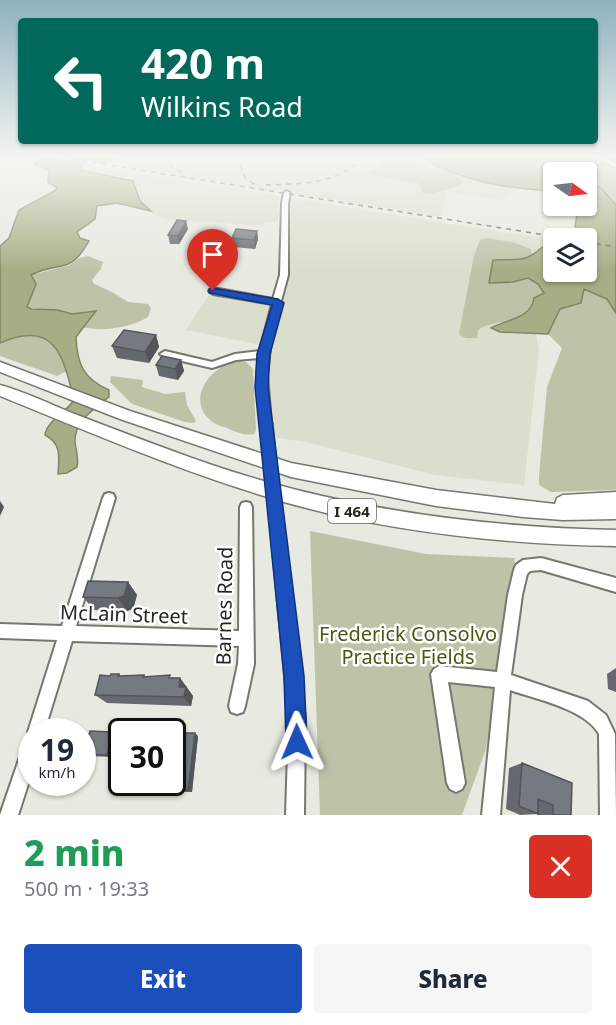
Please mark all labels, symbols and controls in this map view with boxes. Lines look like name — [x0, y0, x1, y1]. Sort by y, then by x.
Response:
text: 420 m — [141, 34, 265, 91]
icon: left — [42, 42, 120, 120]
text: Wilkins Road — [141, 88, 303, 125]
north arrow — [543, 162, 597, 216]
map controls — [543, 162, 597, 282]
button: layers — [543, 228, 597, 282]
pin — [187, 229, 238, 291]
icon: arrive — [196, 238, 229, 271]
road number: I 464 — [328, 499, 376, 523]
street label: Barnes Road — [209, 546, 239, 666]
street label: McLain Street — [60, 598, 188, 630]
park label: Frederick Consolvo Practice Fields — [319, 620, 497, 670]
position arrow — [265, 710, 329, 774]
speed limit sign: 30 — [108, 718, 186, 796]
text: 19 — [40, 729, 74, 770]
text: km/h — [39, 762, 75, 782]
text: 2 min — [24, 828, 125, 877]
button: close — [529, 835, 592, 898]
text: 500 m · 19:33 — [24, 875, 149, 902]
button: Exit — [24, 944, 302, 1013]
button: Share — [314, 944, 592, 1013]

